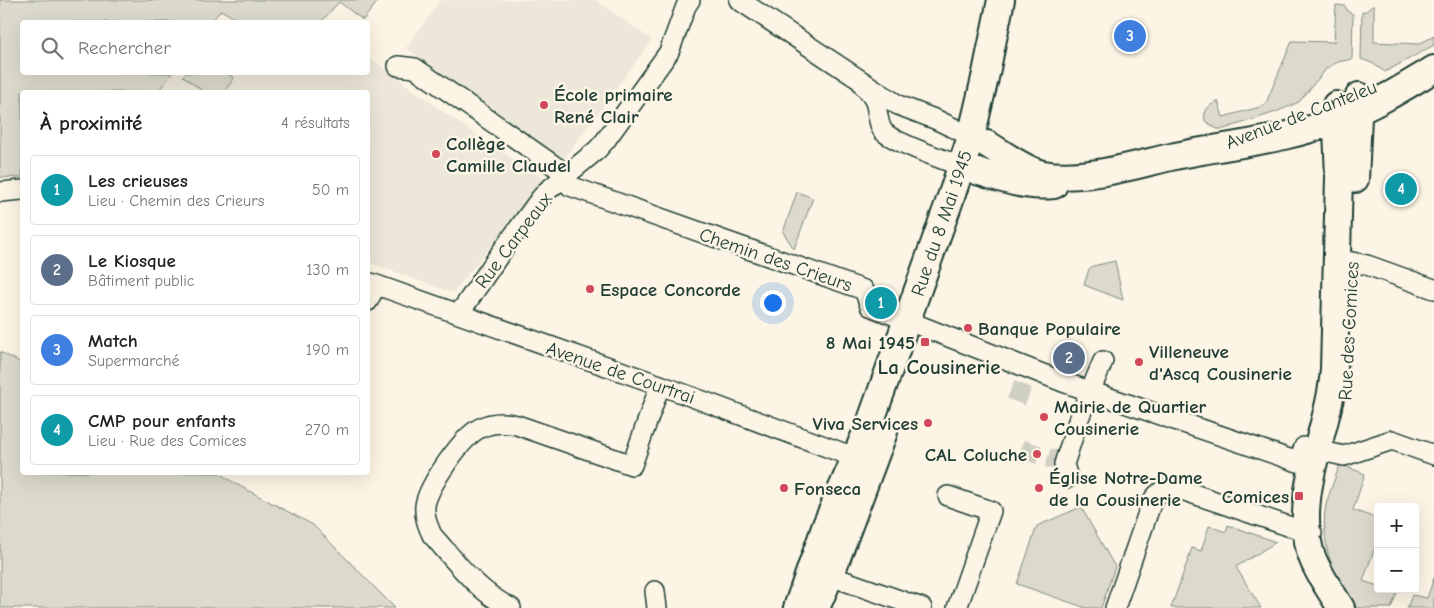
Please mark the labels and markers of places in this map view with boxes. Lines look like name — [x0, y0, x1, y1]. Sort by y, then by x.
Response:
pin: 3 — [1114, 17, 1146, 55]
place label: École primaire René Clair — [554, 84, 673, 128]
marker: École primaire René Clair — [538, 99, 550, 111]
place label: Collège Camille Claudel — [446, 133, 571, 177]
marker: Collège Camille Claudel — [430, 148, 442, 160]
pin: 4 — [1385, 170, 1417, 208]
place label: Espace Concorde — [600, 279, 741, 301]
marker: Espace Concorde — [584, 283, 596, 295]
pin: 1 — [865, 284, 897, 322]
place label: Banque Populaire — [978, 318, 1120, 340]
marker: Banque Populaire — [962, 322, 974, 334]
place label: 8 Mai 1945 — [826, 332, 915, 354]
marker: 8 Mai 1945 — [919, 336, 931, 348]
pin: 2 — [1053, 339, 1085, 377]
place label: Villeneuve d'Ascq Cousinerie — [1149, 341, 1292, 385]
marker: Villeneuve d'Ascq Cousinerie — [1133, 356, 1145, 368]
place label: Mairie de Quartier Cousinerie — [1054, 396, 1206, 440]
marker: Mairie de Quartier Cousinerie — [1038, 411, 1050, 423]
place label: Viva Services — [813, 413, 918, 435]
marker: Viva Services — [922, 417, 934, 429]
place label: CAL Coluche — [925, 444, 1027, 466]
marker: CAL Coluche — [1031, 448, 1043, 460]
place label: Église Notre-Dame de la Cousinerie — [1049, 467, 1202, 511]
place label: Fonseca — [794, 478, 861, 500]
marker: Fonseca — [778, 482, 790, 494]
marker: Église Notre-Dame de la Cousinerie — [1033, 482, 1045, 494]
place label: Comices — [1222, 486, 1289, 508]
marker: Comices — [1293, 490, 1305, 502]

